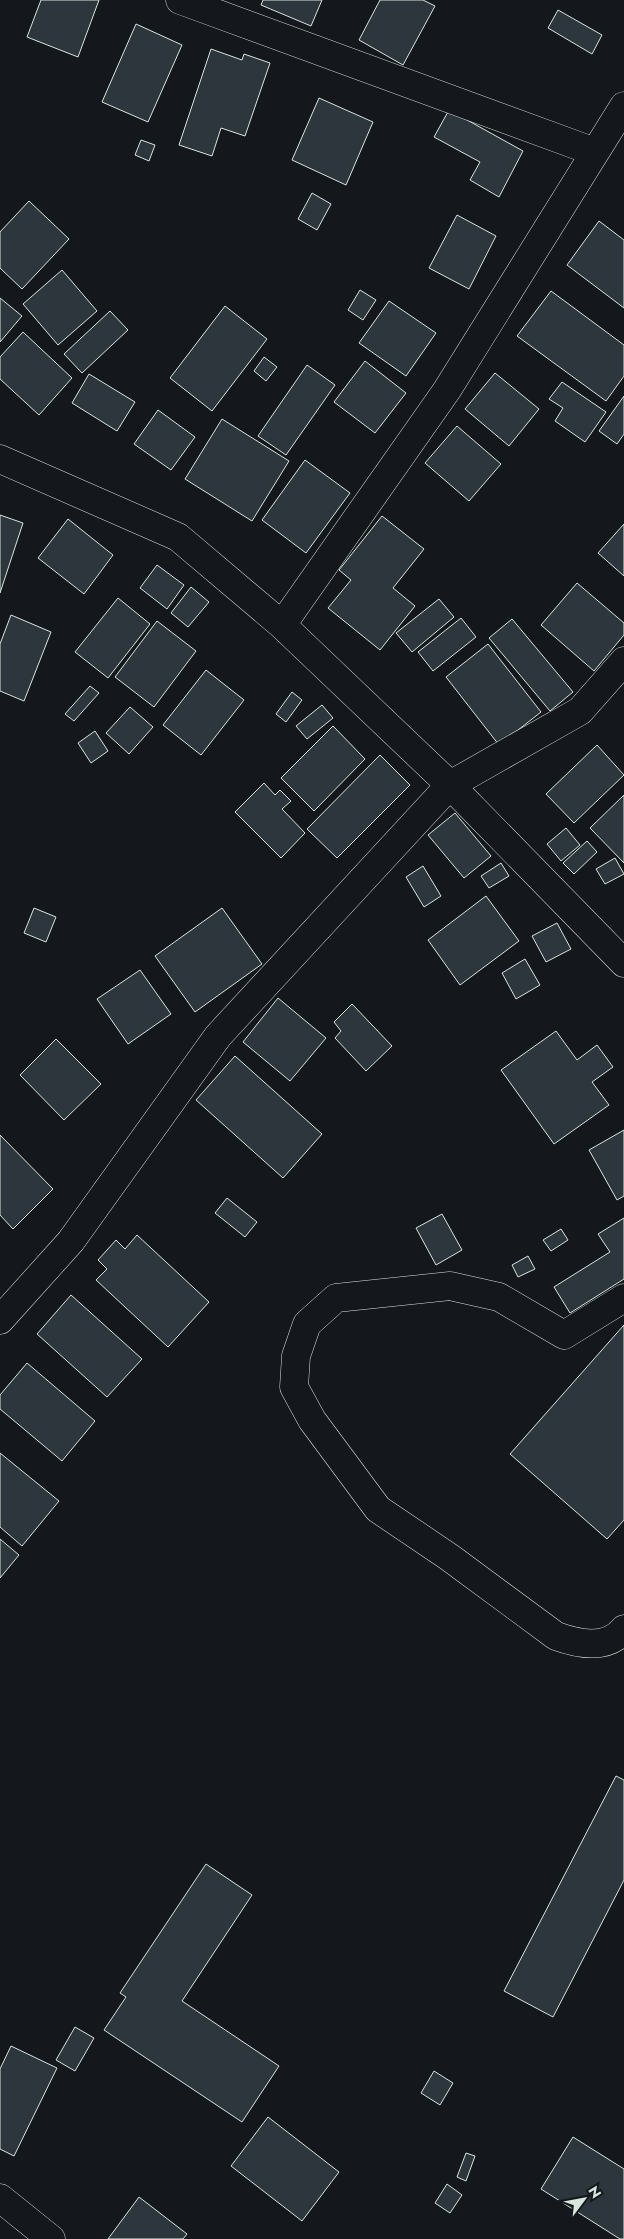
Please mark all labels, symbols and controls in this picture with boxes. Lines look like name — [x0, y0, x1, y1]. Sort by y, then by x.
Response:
north arrow — [559, 2174, 609, 2224]
text: N — [584, 2182, 606, 2202]

